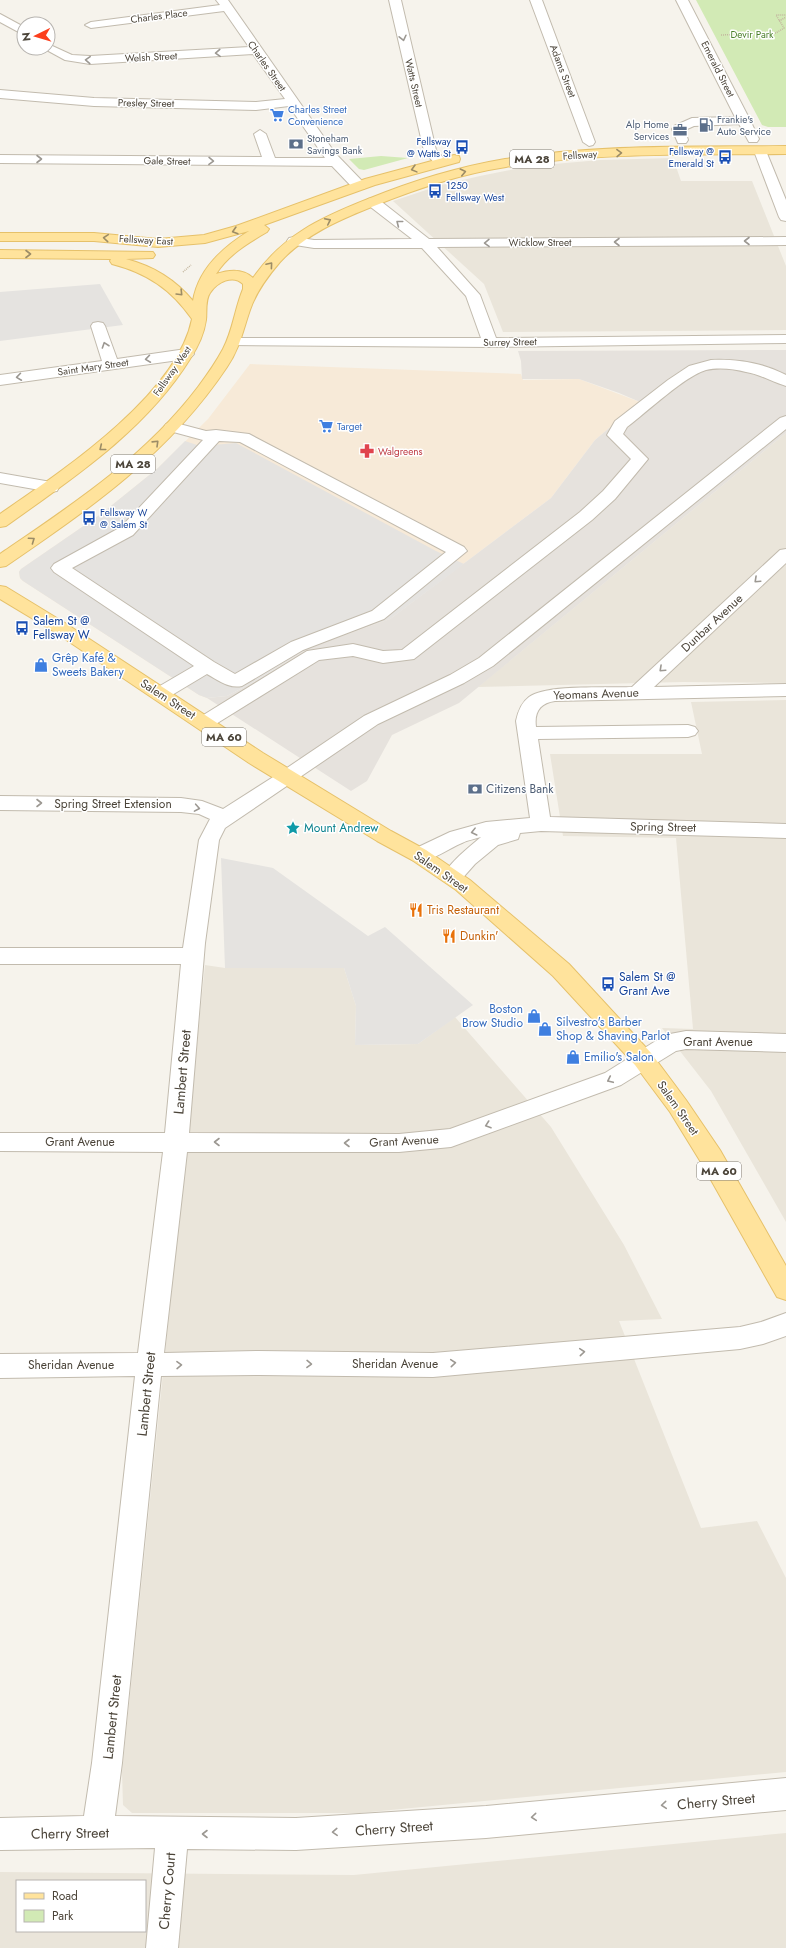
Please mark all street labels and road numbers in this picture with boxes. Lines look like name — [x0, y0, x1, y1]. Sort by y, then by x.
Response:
street label: Charles Place — [130, 5, 188, 27]
street label: Charles Street — [244, 38, 290, 95]
street label: Emerald Street — [697, 38, 739, 100]
street label: Adams Street — [546, 42, 580, 100]
street label: Welsh Street — [124, 48, 178, 66]
street label: Watts Street — [401, 57, 427, 109]
street label: Presley Street — [118, 95, 175, 111]
street label: Fellsway — [562, 146, 598, 164]
road number: MA 28 — [510, 150, 554, 168]
street label: Gale Street — [143, 153, 191, 169]
street label: Fellsway East — [119, 231, 174, 249]
street label: Wicklow Street — [509, 235, 572, 250]
street label: Surrey Street — [483, 334, 538, 350]
street label: Fellsway West — [149, 342, 195, 399]
street label: Saint Mary Street — [57, 355, 130, 379]
road number: MA 28 — [111, 455, 155, 473]
street label: Dunbar Avenue — [677, 590, 747, 656]
street label: Salem Street — [137, 674, 199, 724]
street label: Yeomans Avenue — [553, 684, 639, 704]
road number: MA 60 — [202, 728, 246, 746]
street label: Spring Street Extension — [54, 795, 172, 813]
street label: Spring Street — [630, 817, 696, 837]
street label: Salem Street — [410, 847, 472, 897]
street label: Lambert Street — [168, 1028, 196, 1115]
street label: Grant Avenue — [683, 1033, 753, 1051]
street label: Salem Street — [653, 1077, 703, 1139]
street label: Grant Avenue — [369, 1130, 439, 1152]
street label: Grant Avenue — [45, 1133, 115, 1151]
road number: MA 60 — [697, 1162, 741, 1180]
street label: Lambert Street — [132, 1350, 160, 1437]
street label: Sheridan Avenue — [352, 1355, 438, 1373]
street label: Sheridan Avenue — [28, 1356, 114, 1374]
street label: Lambert Street — [98, 1673, 126, 1760]
street label: Cherry Street — [676, 1788, 756, 1814]
street label: Cherry Street — [354, 1815, 434, 1841]
street label: Cherry Street — [31, 1822, 110, 1844]
street label: Cherry Court — [154, 1851, 180, 1930]

